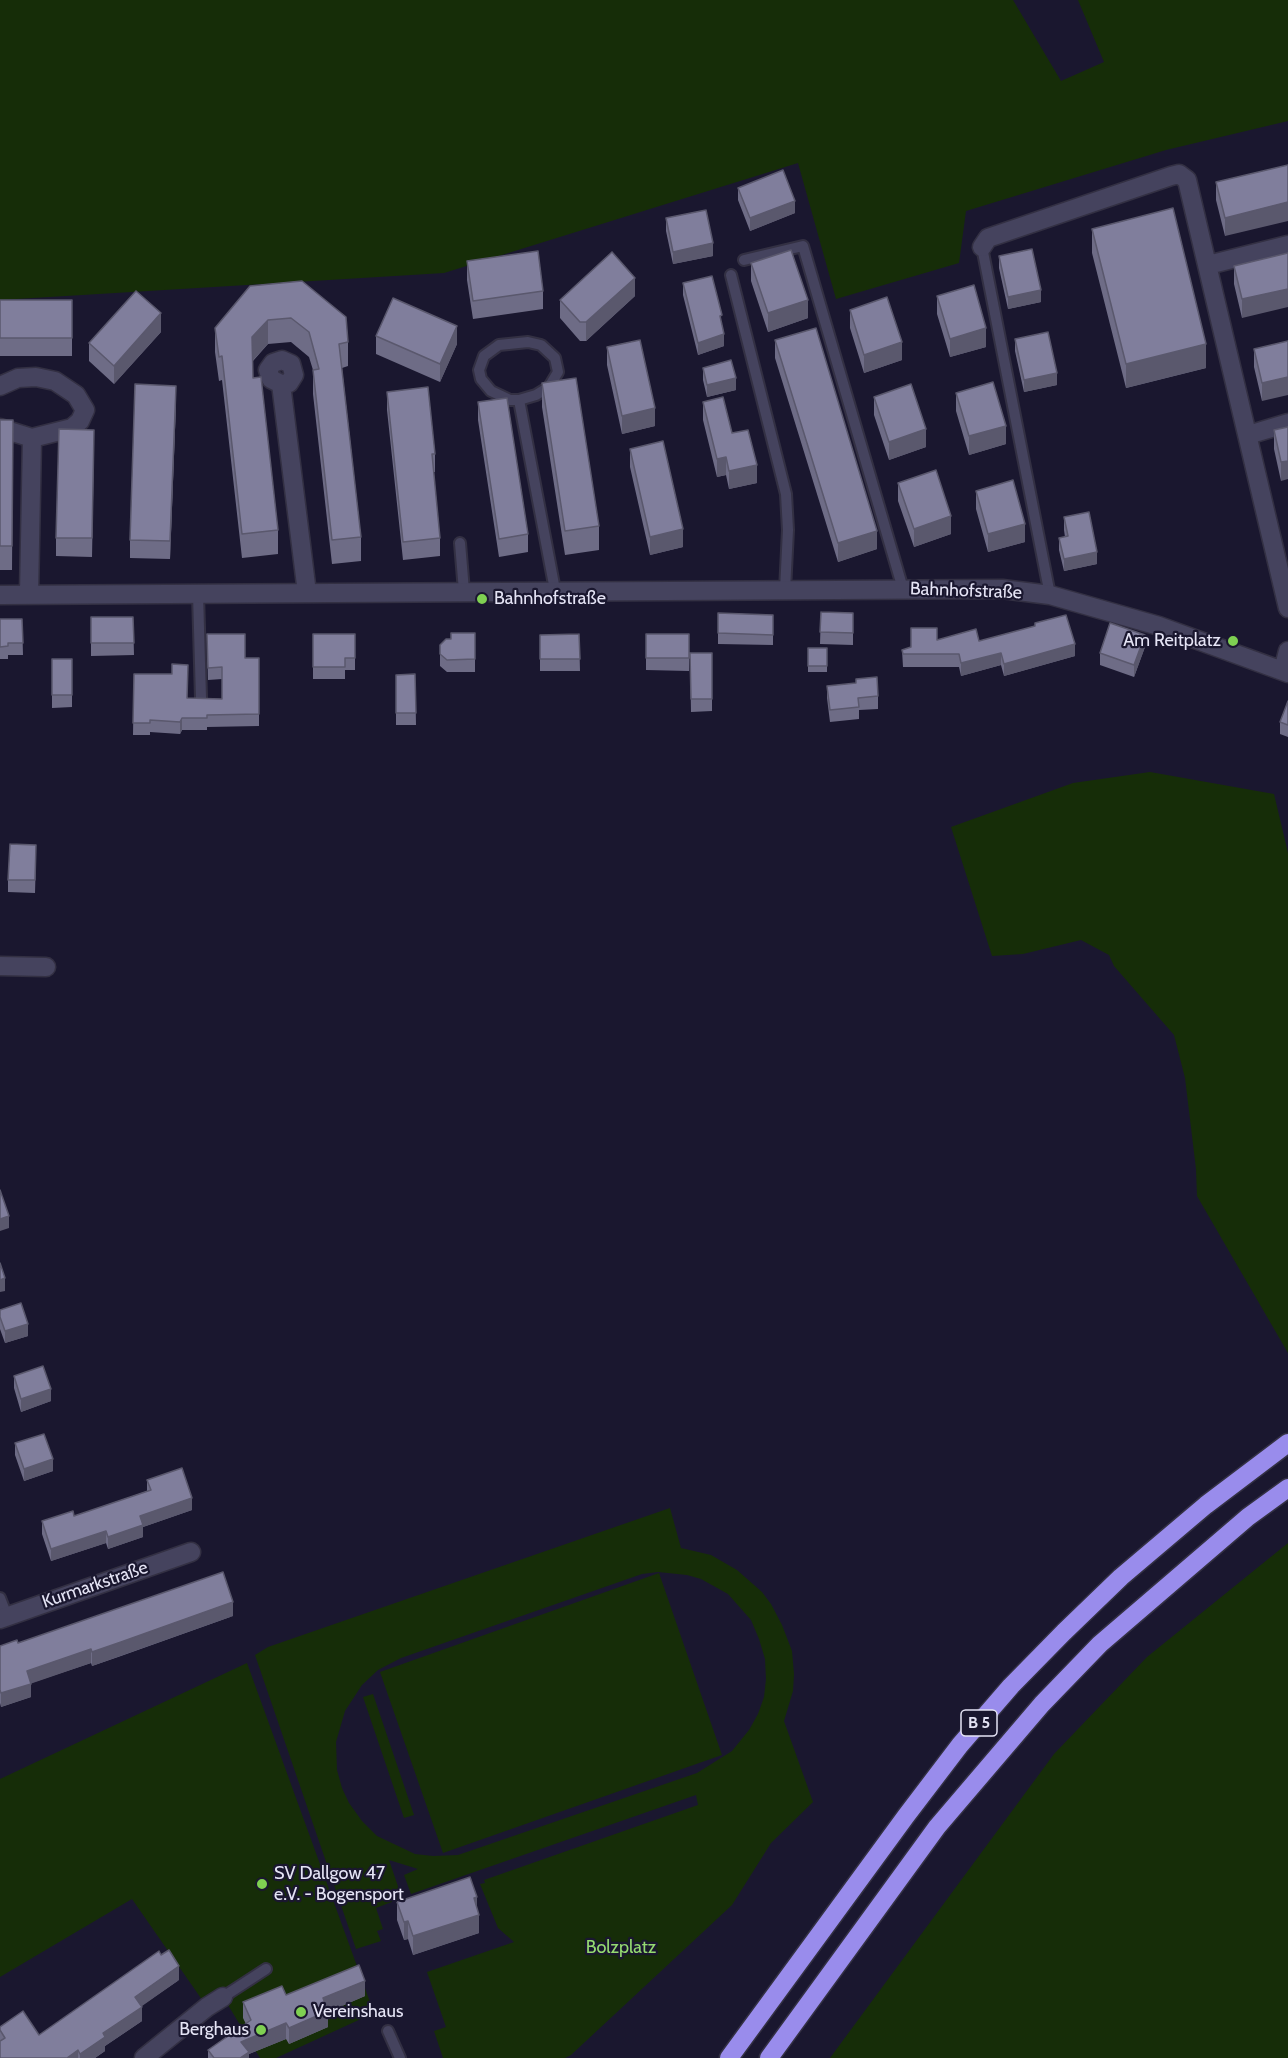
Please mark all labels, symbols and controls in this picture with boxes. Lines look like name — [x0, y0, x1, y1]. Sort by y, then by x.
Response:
street label: Bahnhofstraße — [910, 578, 1022, 604]
place label: Bahnhofstraße — [494, 588, 606, 610]
marker: Bahnhofstraße — [475, 592, 489, 606]
place label: Am Reitplatz — [1123, 630, 1221, 652]
marker: Am Reitplatz — [1226, 634, 1240, 648]
street label: Kurmarkstraße — [39, 1557, 151, 1613]
road number: B 5 — [961, 1710, 997, 1736]
place label: SV Dallgow 47 e.V. - Bogensport — [274, 1863, 404, 1906]
marker: SV Dallgow 47 e.V. - Bogensport — [255, 1877, 269, 1891]
park label: Bolzplatz — [586, 1937, 656, 1959]
place label: Vereinshaus — [313, 2001, 403, 2023]
marker: Vereinshaus — [294, 2005, 308, 2019]
place label: Berghaus — [179, 2019, 249, 2041]
marker: Berghaus — [254, 2023, 268, 2037]

